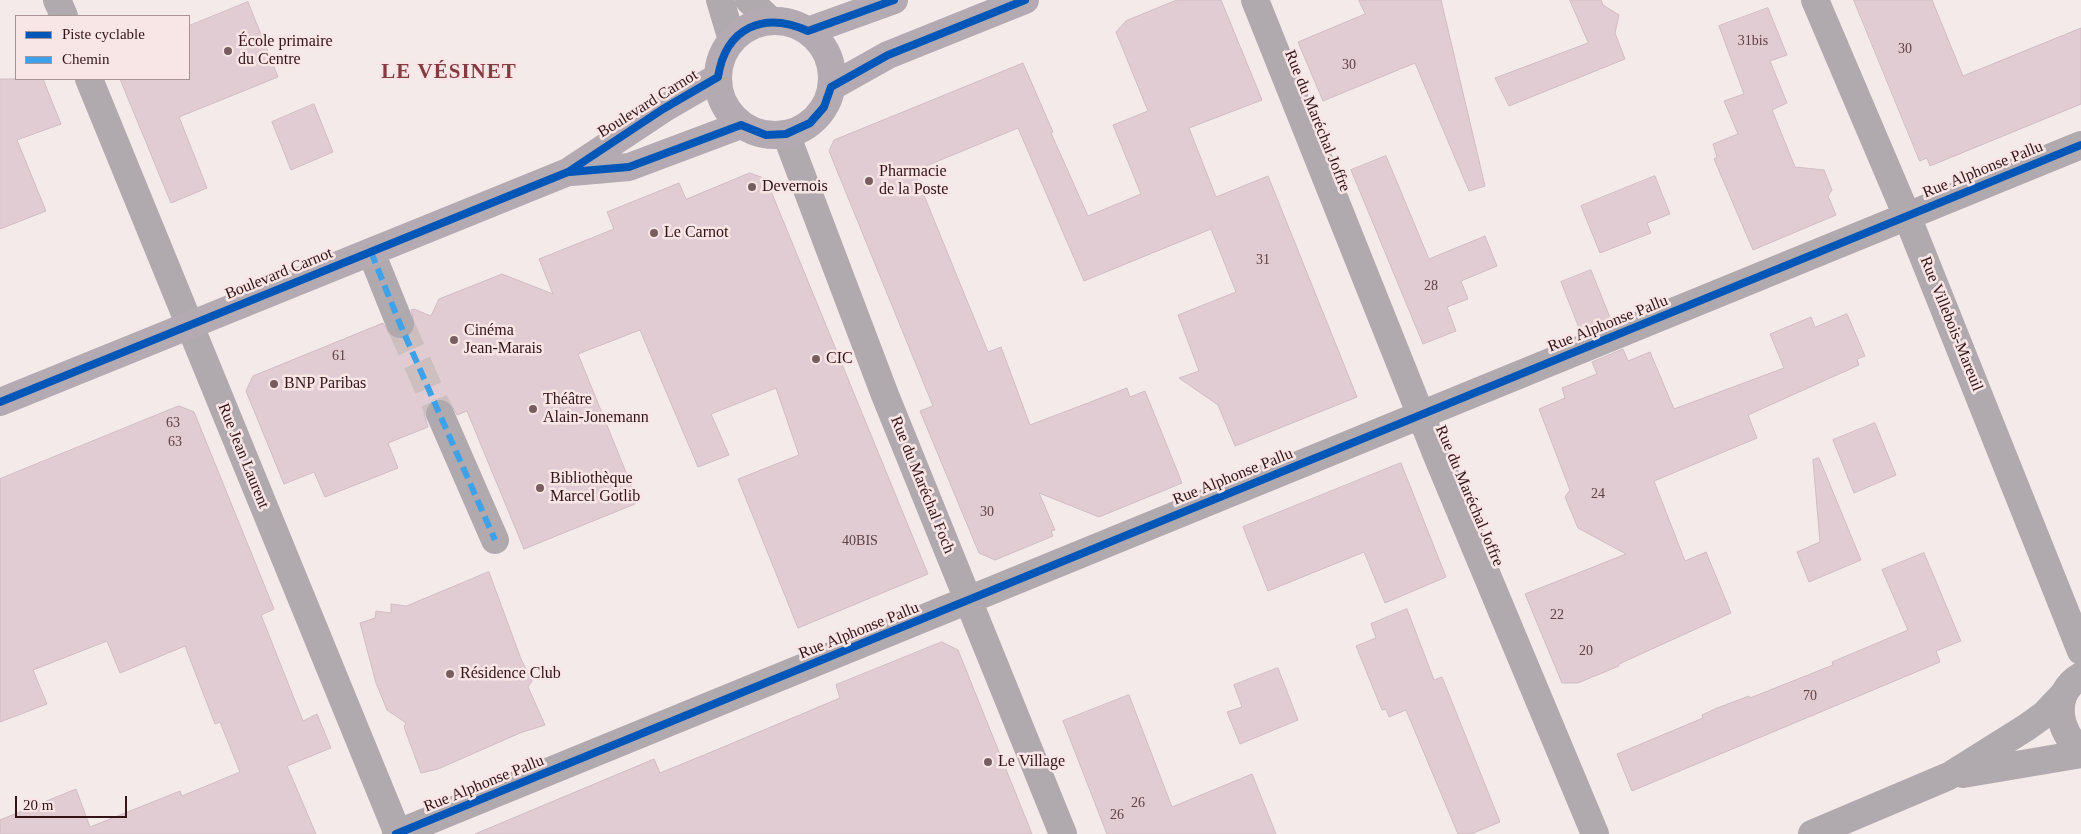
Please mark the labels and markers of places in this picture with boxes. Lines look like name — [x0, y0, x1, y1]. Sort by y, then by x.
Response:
place label: École primaire du Centre — [238, 32, 333, 70]
marker: École primaire du Centre — [222, 45, 234, 57]
place label: Pharmacie de la Poste — [879, 162, 948, 200]
marker: Pharmacie de la Poste — [863, 175, 875, 187]
place label: Devernois — [762, 177, 828, 197]
marker: Devernois — [746, 181, 758, 193]
place label: Le Carnot — [664, 223, 728, 243]
marker: Le Carnot — [648, 227, 660, 239]
place label: Cinéma Jean-Marais — [464, 321, 542, 359]
marker: Cinéma Jean-Marais — [448, 334, 460, 346]
place label: CIC — [826, 349, 853, 369]
marker: CIC — [810, 353, 822, 365]
place label: BNP Paribas — [284, 374, 366, 394]
marker: BNP Paribas — [268, 378, 280, 390]
place label: Théâtre Alain-Jonemann — [543, 390, 649, 428]
marker: Théâtre Alain-Jonemann — [527, 403, 539, 415]
place label: Bibliothèque Marcel Gotlib — [550, 469, 640, 507]
marker: Bibliothèque Marcel Gotlib — [534, 482, 546, 494]
place label: Résidence Club — [460, 664, 561, 684]
marker: Résidence Club — [444, 668, 456, 680]
place label: Le Village — [998, 752, 1065, 772]
marker: Le Village — [982, 756, 994, 768]

